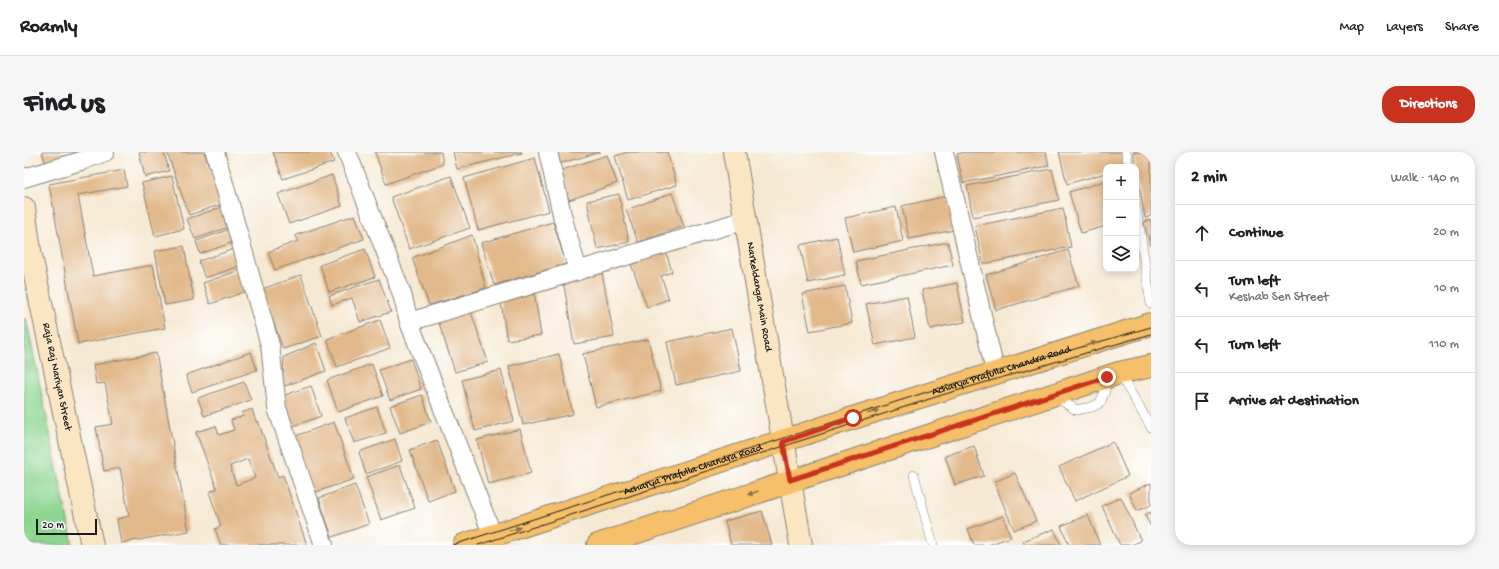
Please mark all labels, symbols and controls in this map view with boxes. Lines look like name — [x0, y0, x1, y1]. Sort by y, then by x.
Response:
text: Roamly — [20, 16, 77, 39]
text: Map — [1340, 19, 1364, 36]
text: Layers — [1386, 19, 1423, 36]
text: Share — [1445, 19, 1479, 36]
button: Directions — [1382, 86, 1475, 123]
text: Find us — [24, 88, 104, 121]
map controls — [1103, 164, 1139, 272]
button: + — [1103, 164, 1139, 200]
text: 2 min — [1191, 168, 1227, 188]
text: Walk · 140 m — [1391, 171, 1459, 186]
button: − — [1103, 200, 1139, 236]
icon: ahead — [1191, 222, 1213, 244]
text: Continue — [1229, 224, 1283, 242]
text: 20 m — [1433, 225, 1459, 240]
button: layers — [1103, 236, 1139, 272]
street label: Narkeldanga Main Road — [743, 241, 774, 354]
text: Turn left — [1229, 272, 1280, 290]
icon: left — [1191, 278, 1213, 300]
text: 10 m — [1434, 281, 1459, 296]
text: Keshab Sen Street — [1229, 290, 1328, 305]
street label: Raja Raj Nariyan Street — [39, 322, 74, 433]
icon: left — [1191, 334, 1213, 356]
text: Turn left — [1229, 336, 1280, 354]
text: 110 m — [1429, 337, 1459, 352]
one-way arrow — [1085, 341, 1097, 347]
street label: Acharya Prafulla Chandra Road — [931, 343, 1074, 399]
route end — [1098, 368, 1116, 386]
icon: arrive — [1191, 390, 1213, 412]
text: Arrive at destination — [1229, 392, 1359, 410]
route start — [844, 409, 862, 427]
one-way arrow — [867, 409, 879, 415]
street label: Acharya Prafulla Chandra Road — [622, 442, 765, 498]
one-way arrow — [746, 490, 758, 496]
scale bar — [36, 517, 97, 536]
text: 20 m — [42, 520, 64, 532]
one-way arrow — [509, 526, 521, 532]

